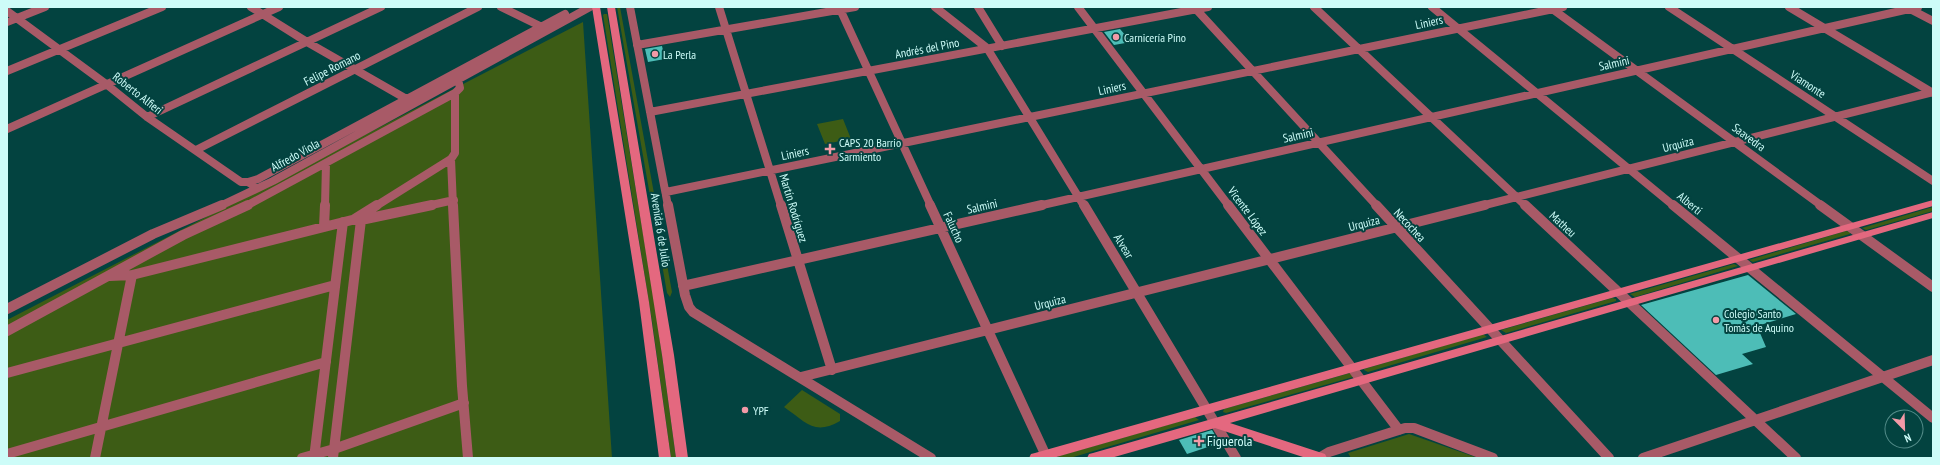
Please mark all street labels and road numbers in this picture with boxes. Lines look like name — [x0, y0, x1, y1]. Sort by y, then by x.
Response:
street label: Liniers — [1414, 12, 1444, 32]
street label: Andrés del Pino — [894, 34, 960, 62]
street label: Felipe Romano — [301, 47, 363, 89]
street label: Salmini — [1597, 52, 1631, 74]
street label: Viamonte — [1787, 66, 1829, 101]
street label: Roberto Alfieri — [110, 69, 166, 117]
street label: Liniers — [1097, 78, 1127, 98]
street label: Saavedra — [1729, 120, 1769, 154]
street label: Salmini — [1281, 124, 1315, 146]
street label: Urquiza — [1661, 133, 1695, 155]
street label: Alfredo Viola — [268, 135, 322, 175]
street label: Liniers — [780, 143, 810, 163]
street label: Martín Rodríguez — [776, 172, 812, 244]
street label: Vicente López — [1224, 183, 1271, 238]
street label: Alberti — [1674, 188, 1706, 218]
street label: Avenida 6 de Julio — [648, 192, 674, 268]
street label: Salmini — [965, 195, 999, 217]
street label: Necochea — [1391, 205, 1429, 245]
street label: Matheu — [1546, 208, 1580, 240]
street label: Falucho — [940, 209, 968, 245]
street label: Urquiza — [1347, 212, 1381, 234]
street label: Alvear — [1111, 231, 1138, 262]
street label: Urquiza — [1033, 291, 1067, 313]

